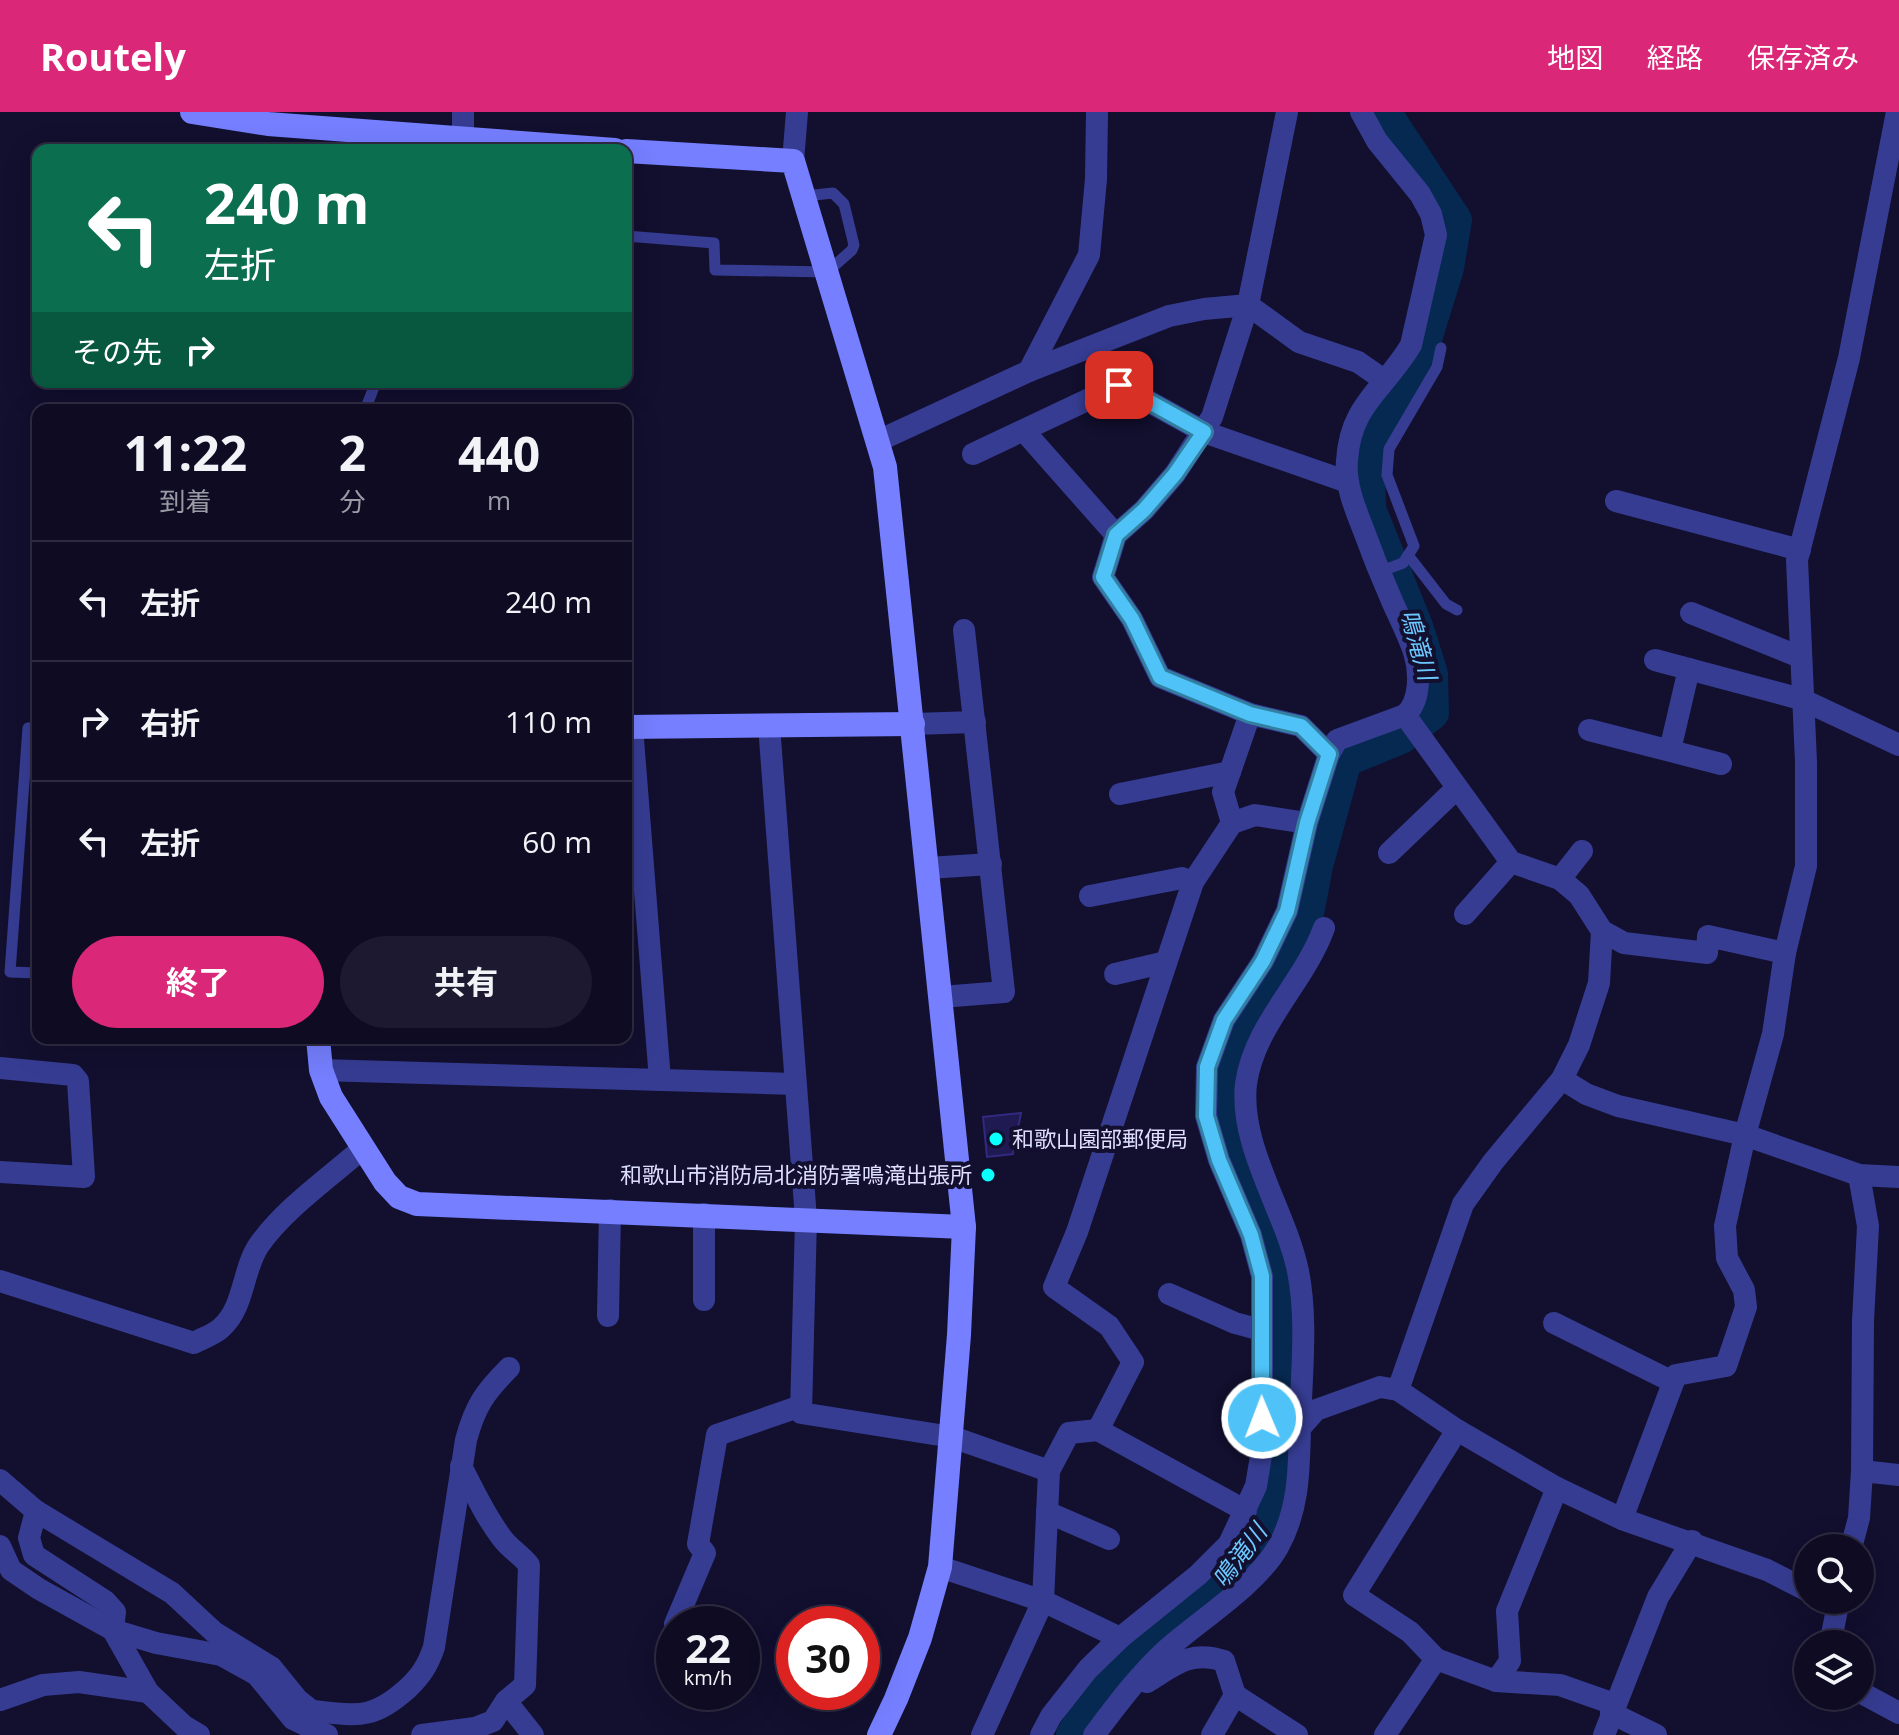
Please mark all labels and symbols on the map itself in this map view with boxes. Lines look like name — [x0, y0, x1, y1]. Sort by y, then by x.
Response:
pin — [1085, 351, 1153, 419]
water label: 鳴滝川 — [1394, 605, 1446, 687]
place label: 和歌山園部郵便局 — [1012, 1123, 1188, 1153]
marker: 和歌山園部郵便局 — [987, 1130, 1005, 1148]
place label: 和歌山市消防局北消防署鳴滝出張所 — [620, 1159, 972, 1189]
marker: 和歌山市消防局北消防署鳴滝出張所 — [979, 1166, 997, 1184]
position arrow — [1220, 1376, 1304, 1460]
water label: 鳴滝川 — [1204, 1514, 1275, 1594]
speed limit sign: 30 — [776, 1606, 880, 1710]

